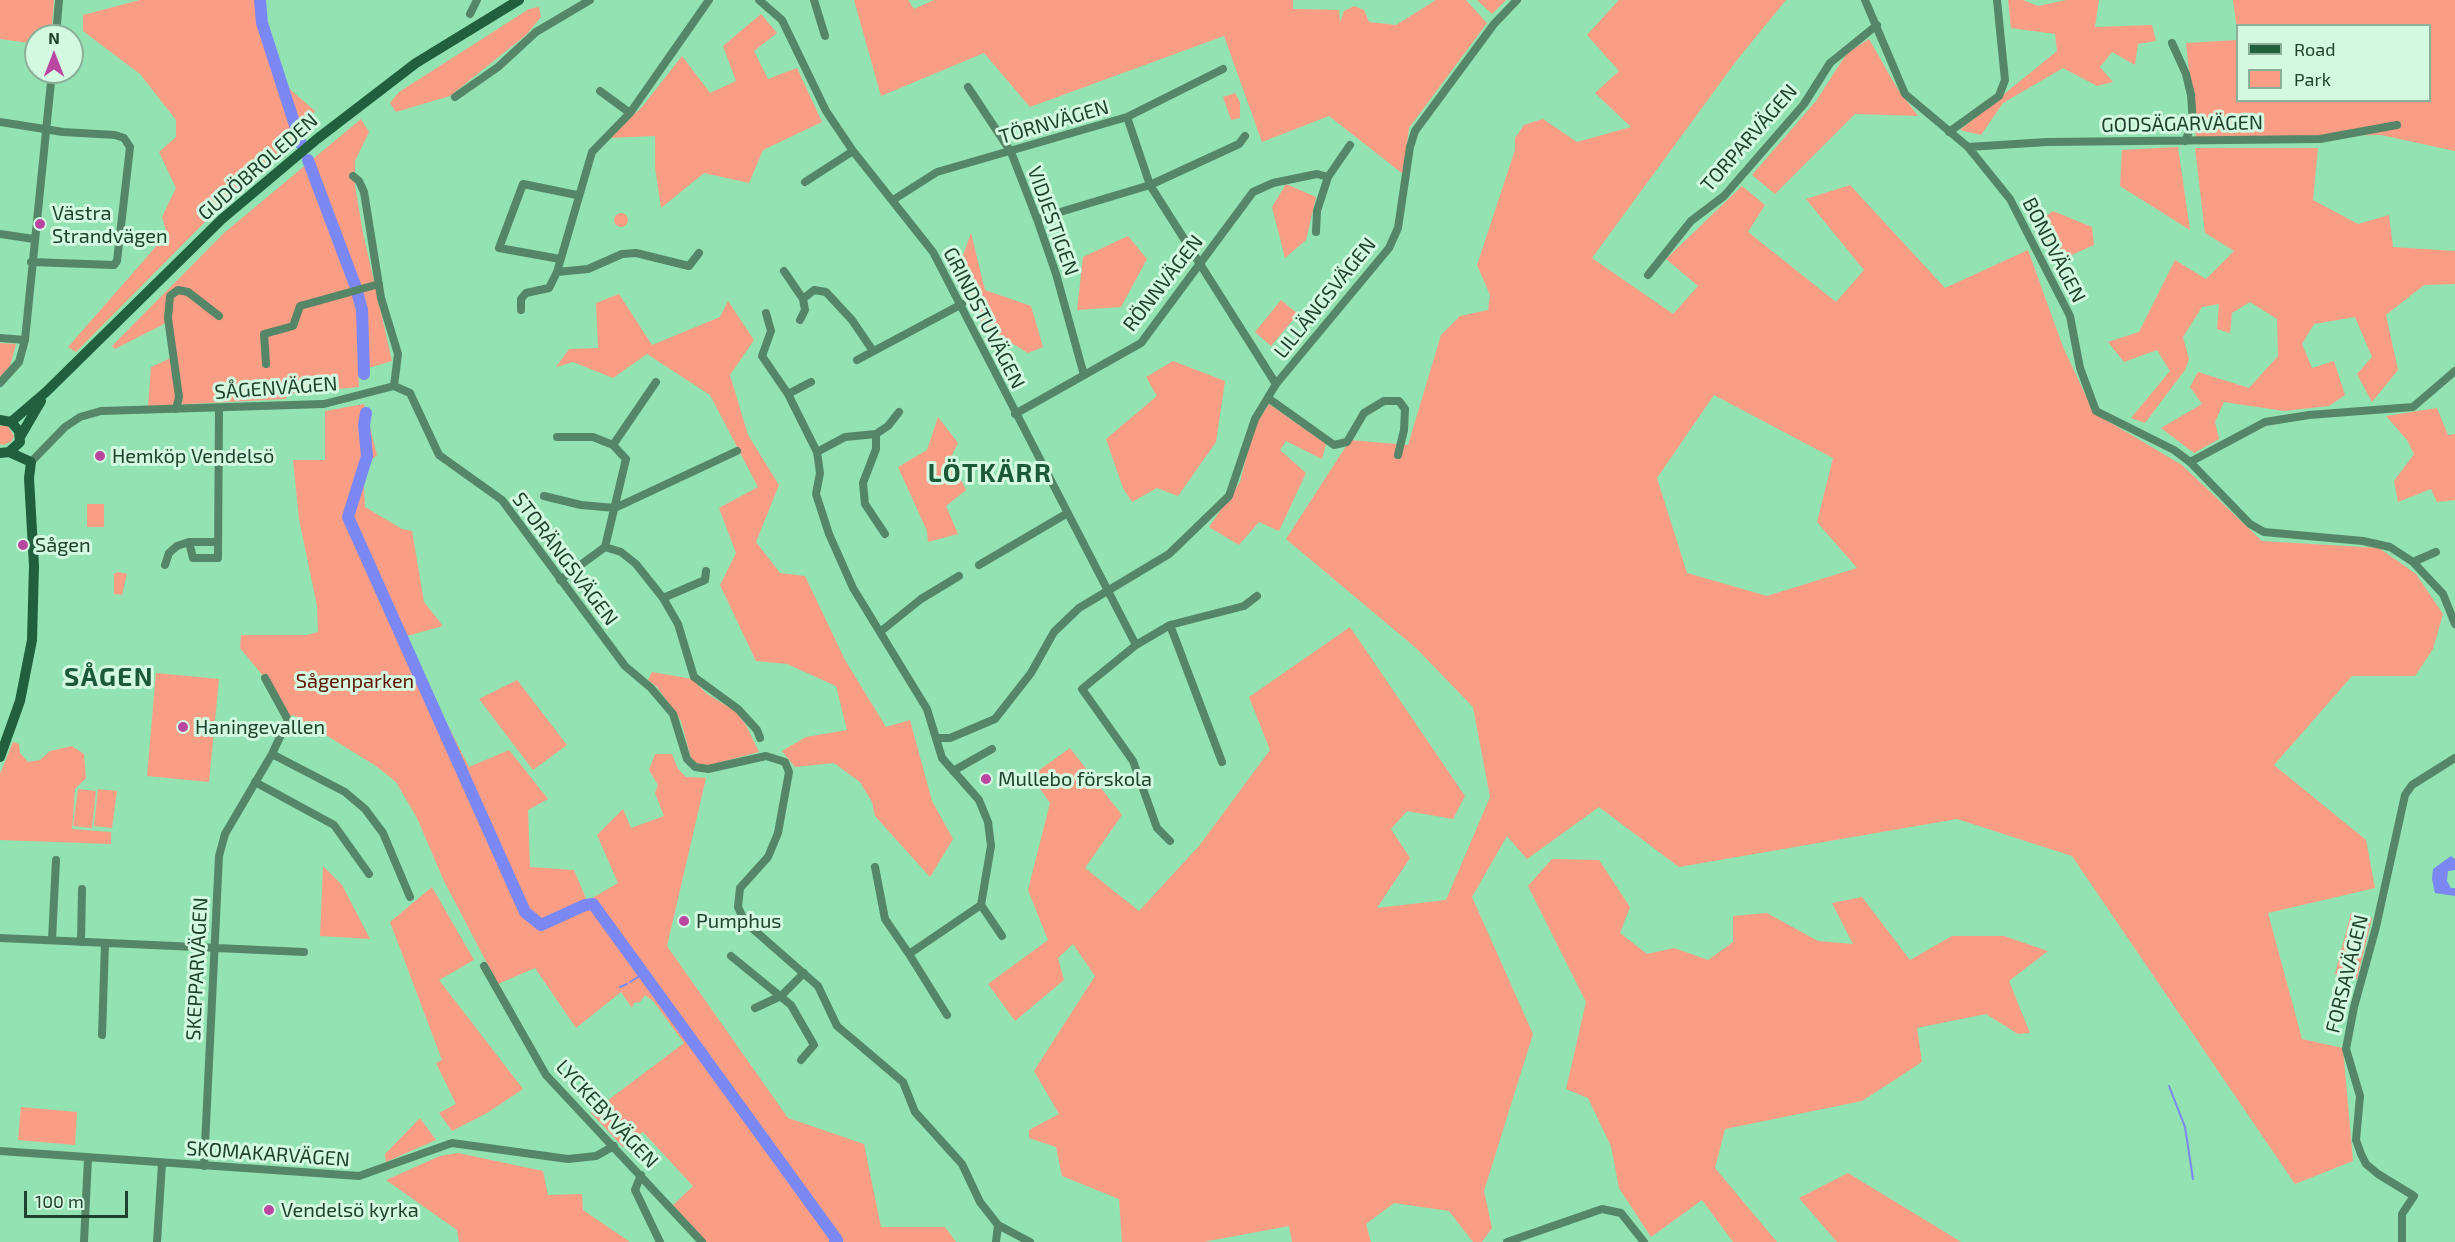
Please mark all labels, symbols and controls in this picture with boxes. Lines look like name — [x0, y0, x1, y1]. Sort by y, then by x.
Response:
north arrow — [24, 24, 84, 84]
legend — [2236, 24, 2431, 102]
text: N — [48, 28, 60, 47]
text: Road — [2294, 38, 2335, 60]
text: Park — [2294, 68, 2331, 90]
street label: TORPARVÄGEN — [1696, 79, 1802, 197]
street label: TÖRNVÄGEN — [996, 95, 1112, 149]
street label: GUDÖBROLEDEN — [193, 109, 323, 225]
street label: GODSÄGARVÄGEN — [2101, 111, 2263, 137]
street label: VIDJESTIGEN — [1022, 163, 1084, 279]
street label: BONDVÄGEN — [2017, 193, 2091, 307]
place label: Västra Strandvägen — [52, 201, 168, 248]
marker: Västra Strandvägen — [33, 217, 47, 231]
street label: RÖNNVÄGEN — [1118, 230, 1208, 336]
street label: LILLÄNGSVÄGEN — [1269, 233, 1381, 363]
street label: GRINDSTUVÄGEN — [938, 243, 1030, 393]
street label: SÅGENVÄGEN — [214, 372, 338, 404]
place label: Hemköp Vendelsö — [112, 444, 274, 468]
marker: Hemköp Vendelsö — [93, 449, 107, 463]
district label: LÖTKÄRR — [928, 457, 1052, 489]
street label: STORÄNGSVÄGEN — [507, 488, 623, 630]
place label: Sågen — [35, 533, 91, 557]
marker: Sågen — [16, 538, 30, 552]
district label: SÅGEN — [64, 661, 154, 693]
park label: Sågenparken — [296, 669, 414, 693]
place label: Haningevallen — [195, 715, 325, 739]
marker: Haningevallen — [176, 720, 190, 734]
place label: Mullebo förskola — [998, 767, 1152, 791]
marker: Mullebo förskola — [979, 772, 993, 786]
street label: SKEPPARVÄGEN — [181, 897, 213, 1041]
place label: Pumphus — [696, 909, 781, 933]
street label: FORSAVÄGEN — [2321, 912, 2373, 1036]
marker: Pumphus — [677, 914, 691, 928]
street label: LYCKEBYVÄGEN — [551, 1055, 663, 1173]
street label: SKOMAKARVÄGEN — [185, 1136, 351, 1172]
scale bar — [27, 1179, 130, 1217]
text: 100 m — [35, 1190, 84, 1212]
place label: Vendelsö kyrka — [281, 1198, 419, 1222]
marker: Vendelsö kyrka — [262, 1203, 276, 1217]

